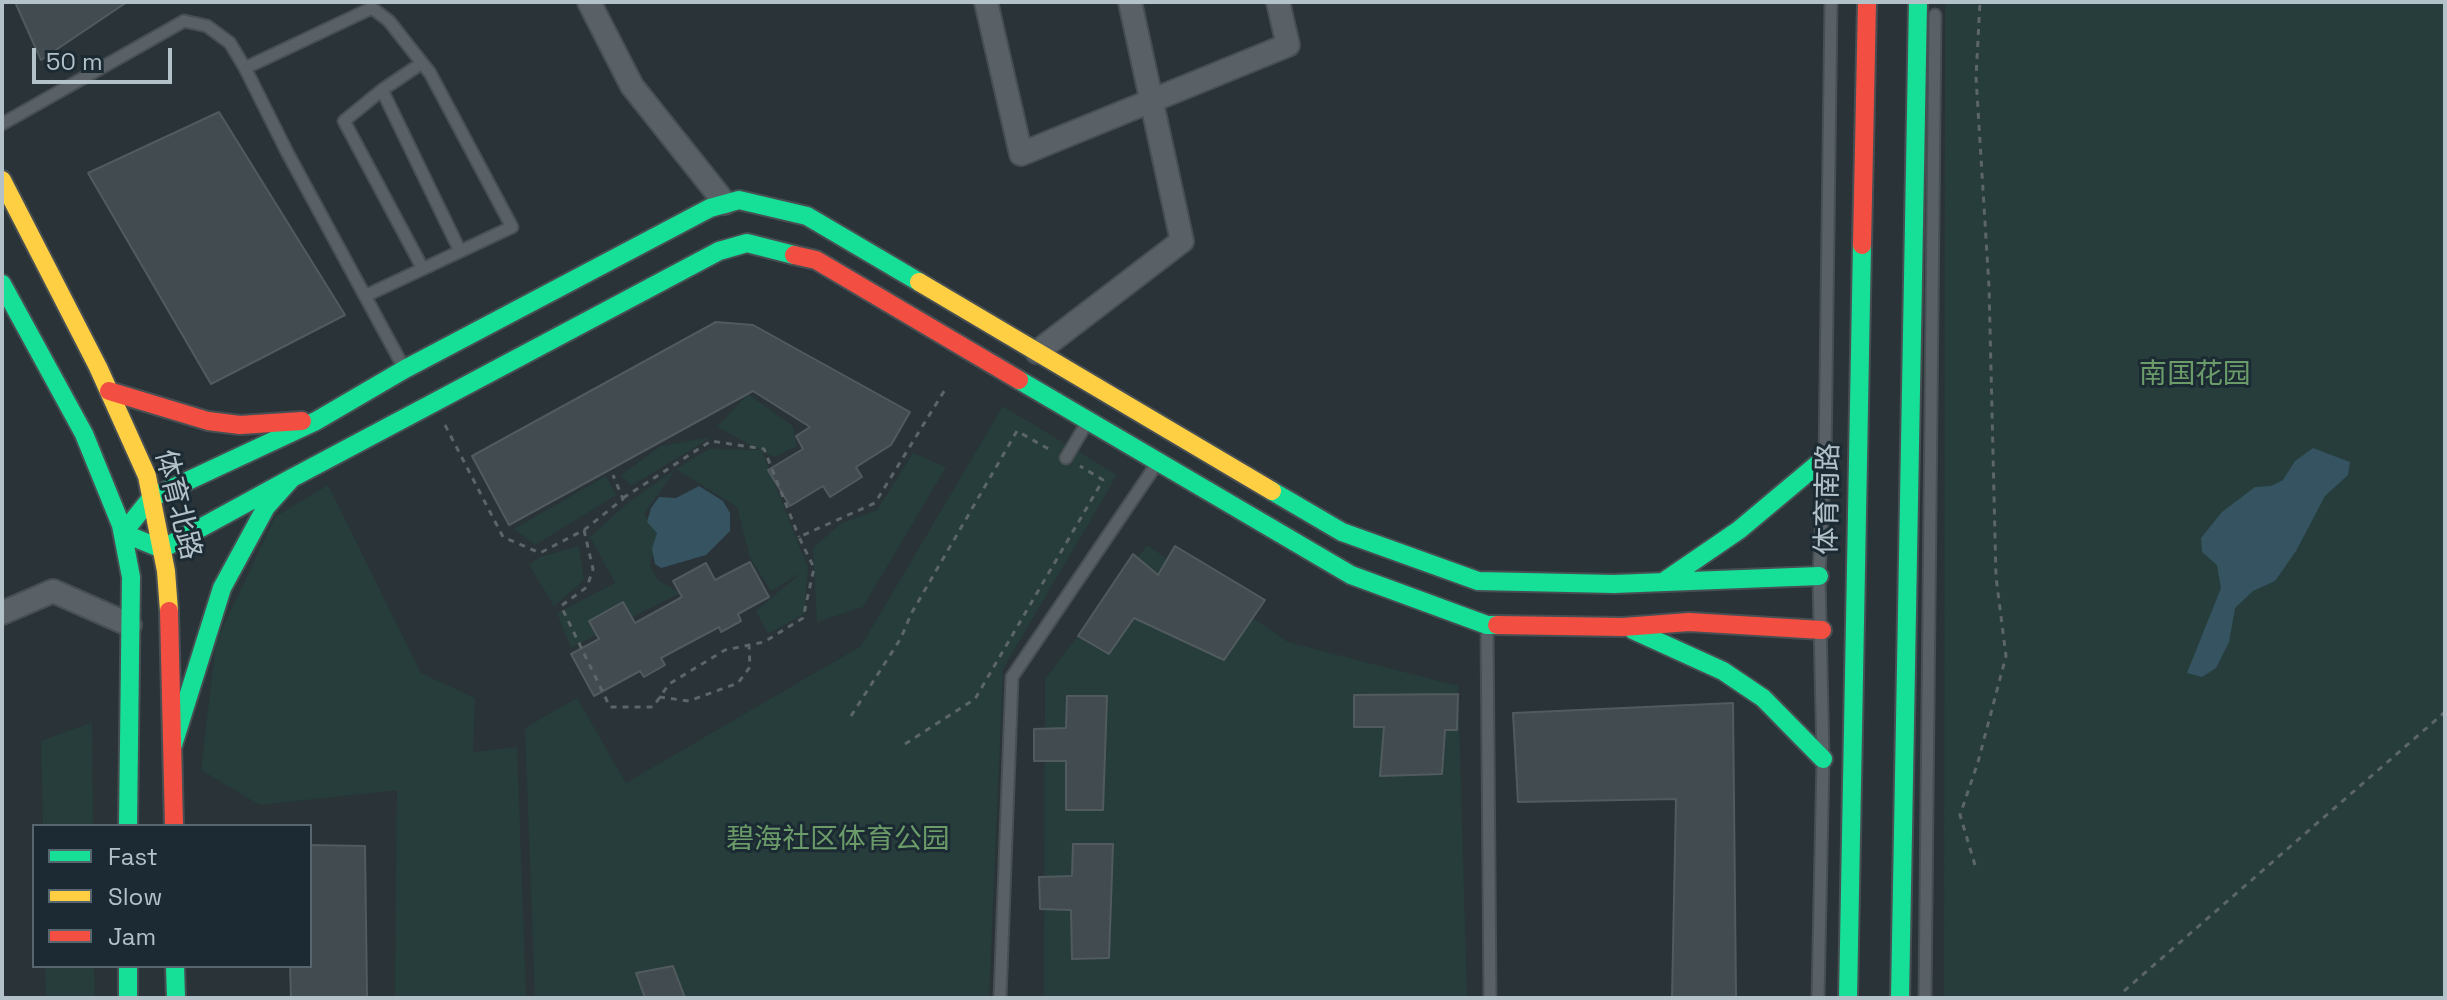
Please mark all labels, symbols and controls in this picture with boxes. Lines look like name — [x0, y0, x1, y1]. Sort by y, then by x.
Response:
scale bar — [36, 32, 176, 82]
text: 50 m — [46, 46, 103, 77]
park label: 南国花园 — [2139, 358, 2251, 392]
street label: 体育南路 — [1811, 443, 1847, 555]
street label: 体育北路 — [147, 447, 207, 563]
park label: 碧海社区体育公园 — [726, 823, 950, 857]
legend — [32, 824, 312, 968]
text: Fast — [108, 841, 158, 872]
text: Slow — [108, 881, 162, 912]
text: Jam — [108, 921, 156, 952]

